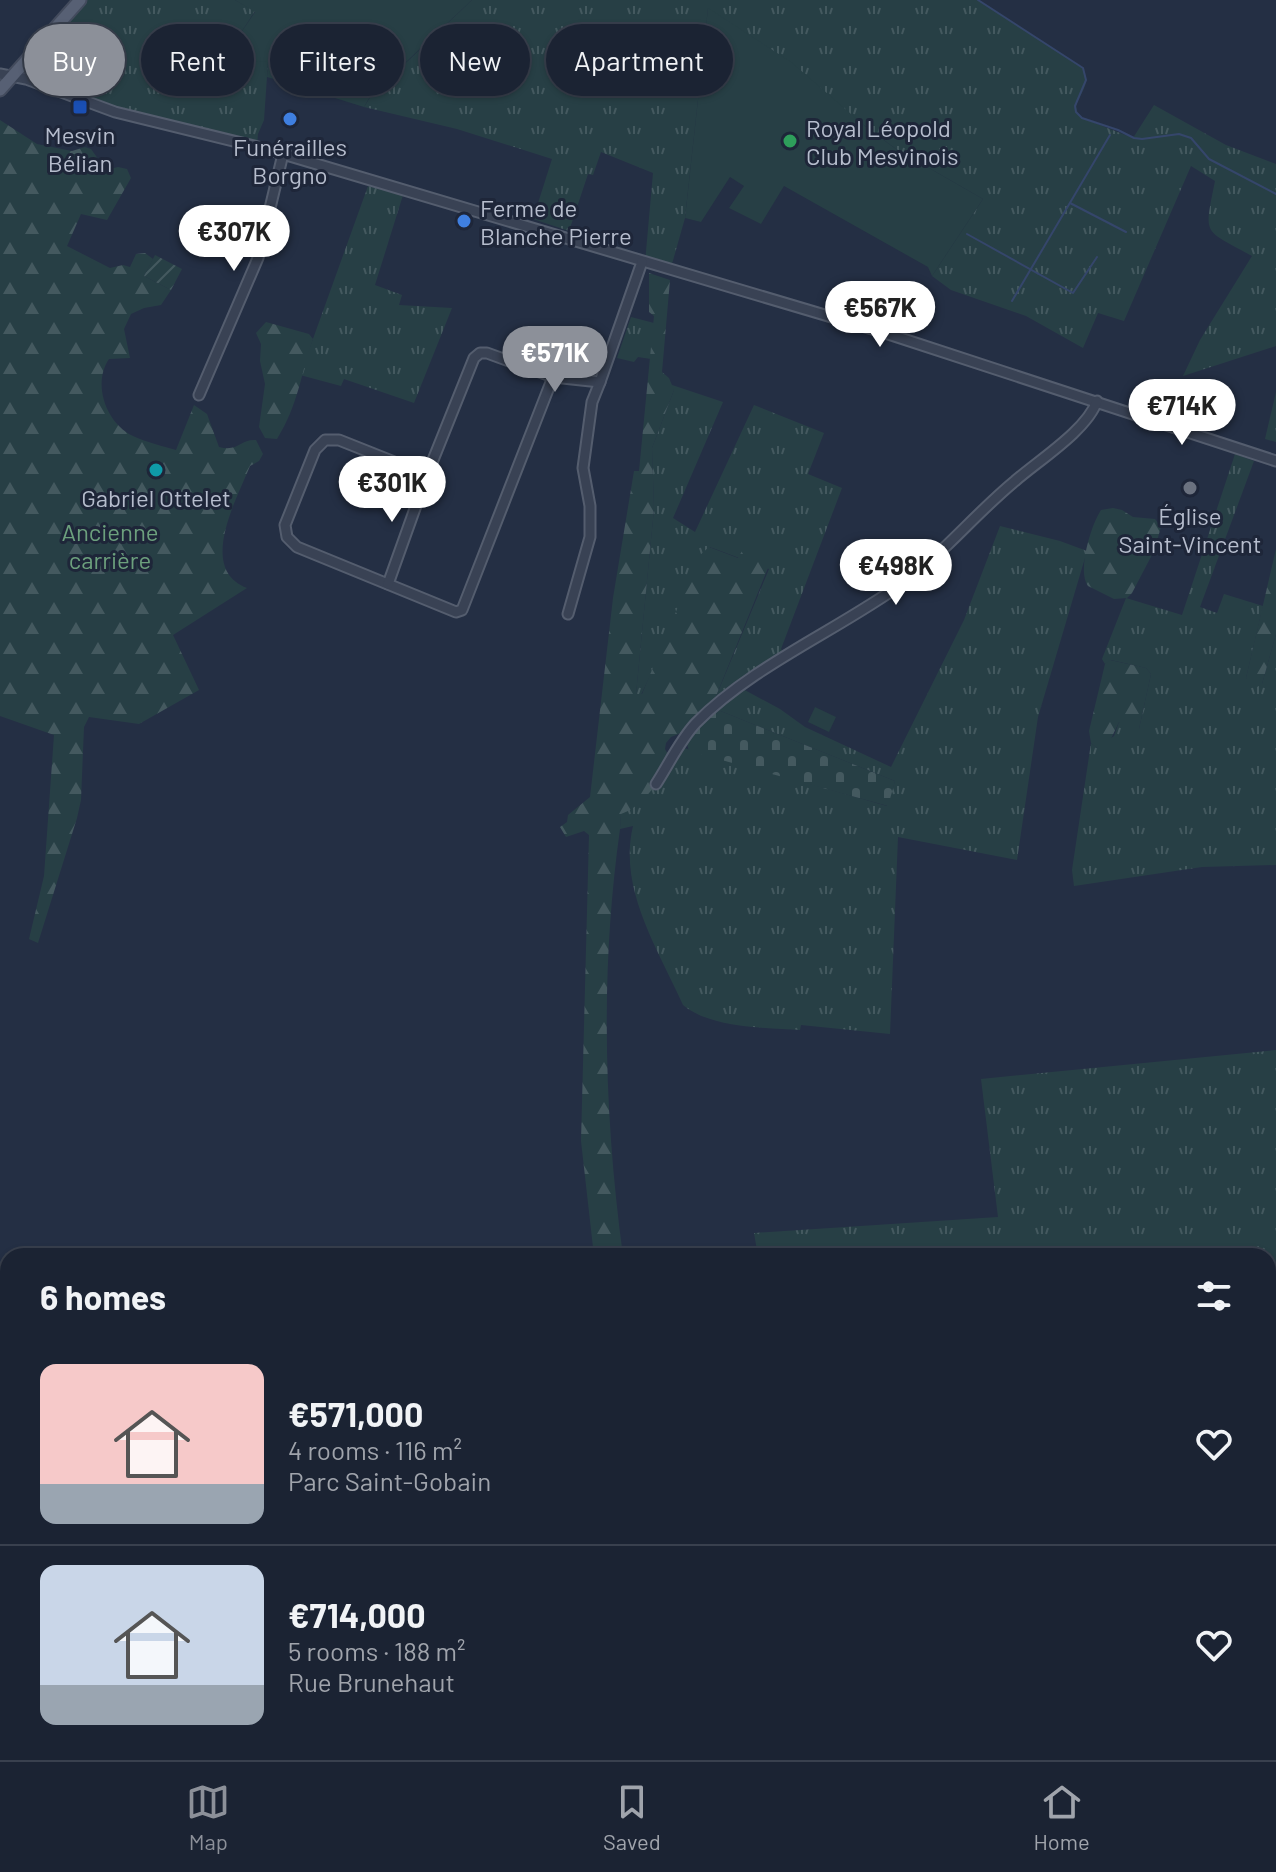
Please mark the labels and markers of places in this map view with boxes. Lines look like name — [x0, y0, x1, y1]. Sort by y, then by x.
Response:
marker: Mesvin Bélian — [71, 98, 89, 116]
marker: Funérailles Borgno — [281, 110, 299, 128]
place label: Royal Léopold Club Mesvinois — [806, 113, 958, 170]
place label: Mesvin Bélian — [45, 120, 116, 177]
place label: Funérailles Borgno — [233, 132, 347, 189]
marker: Royal Léopold Club Mesvinois — [781, 132, 799, 150]
place label: Ferme de Blanche Pierre — [480, 193, 632, 250]
pin: €307K — [178, 205, 290, 273]
marker: Ferme de Blanche Pierre — [455, 212, 473, 230]
pin: €567K — [824, 281, 936, 349]
pin: €571K — [499, 326, 611, 394]
pin: €714K — [1126, 379, 1238, 447]
pin: €301K — [336, 456, 448, 524]
marker: Gabriel Ottelet — [147, 461, 165, 479]
marker: Église Saint-Vincent — [1181, 479, 1199, 497]
place label: Gabriel Ottelet — [81, 483, 231, 512]
place label: Église Saint-Vincent — [1118, 501, 1262, 558]
pin: €498K — [840, 539, 952, 607]

